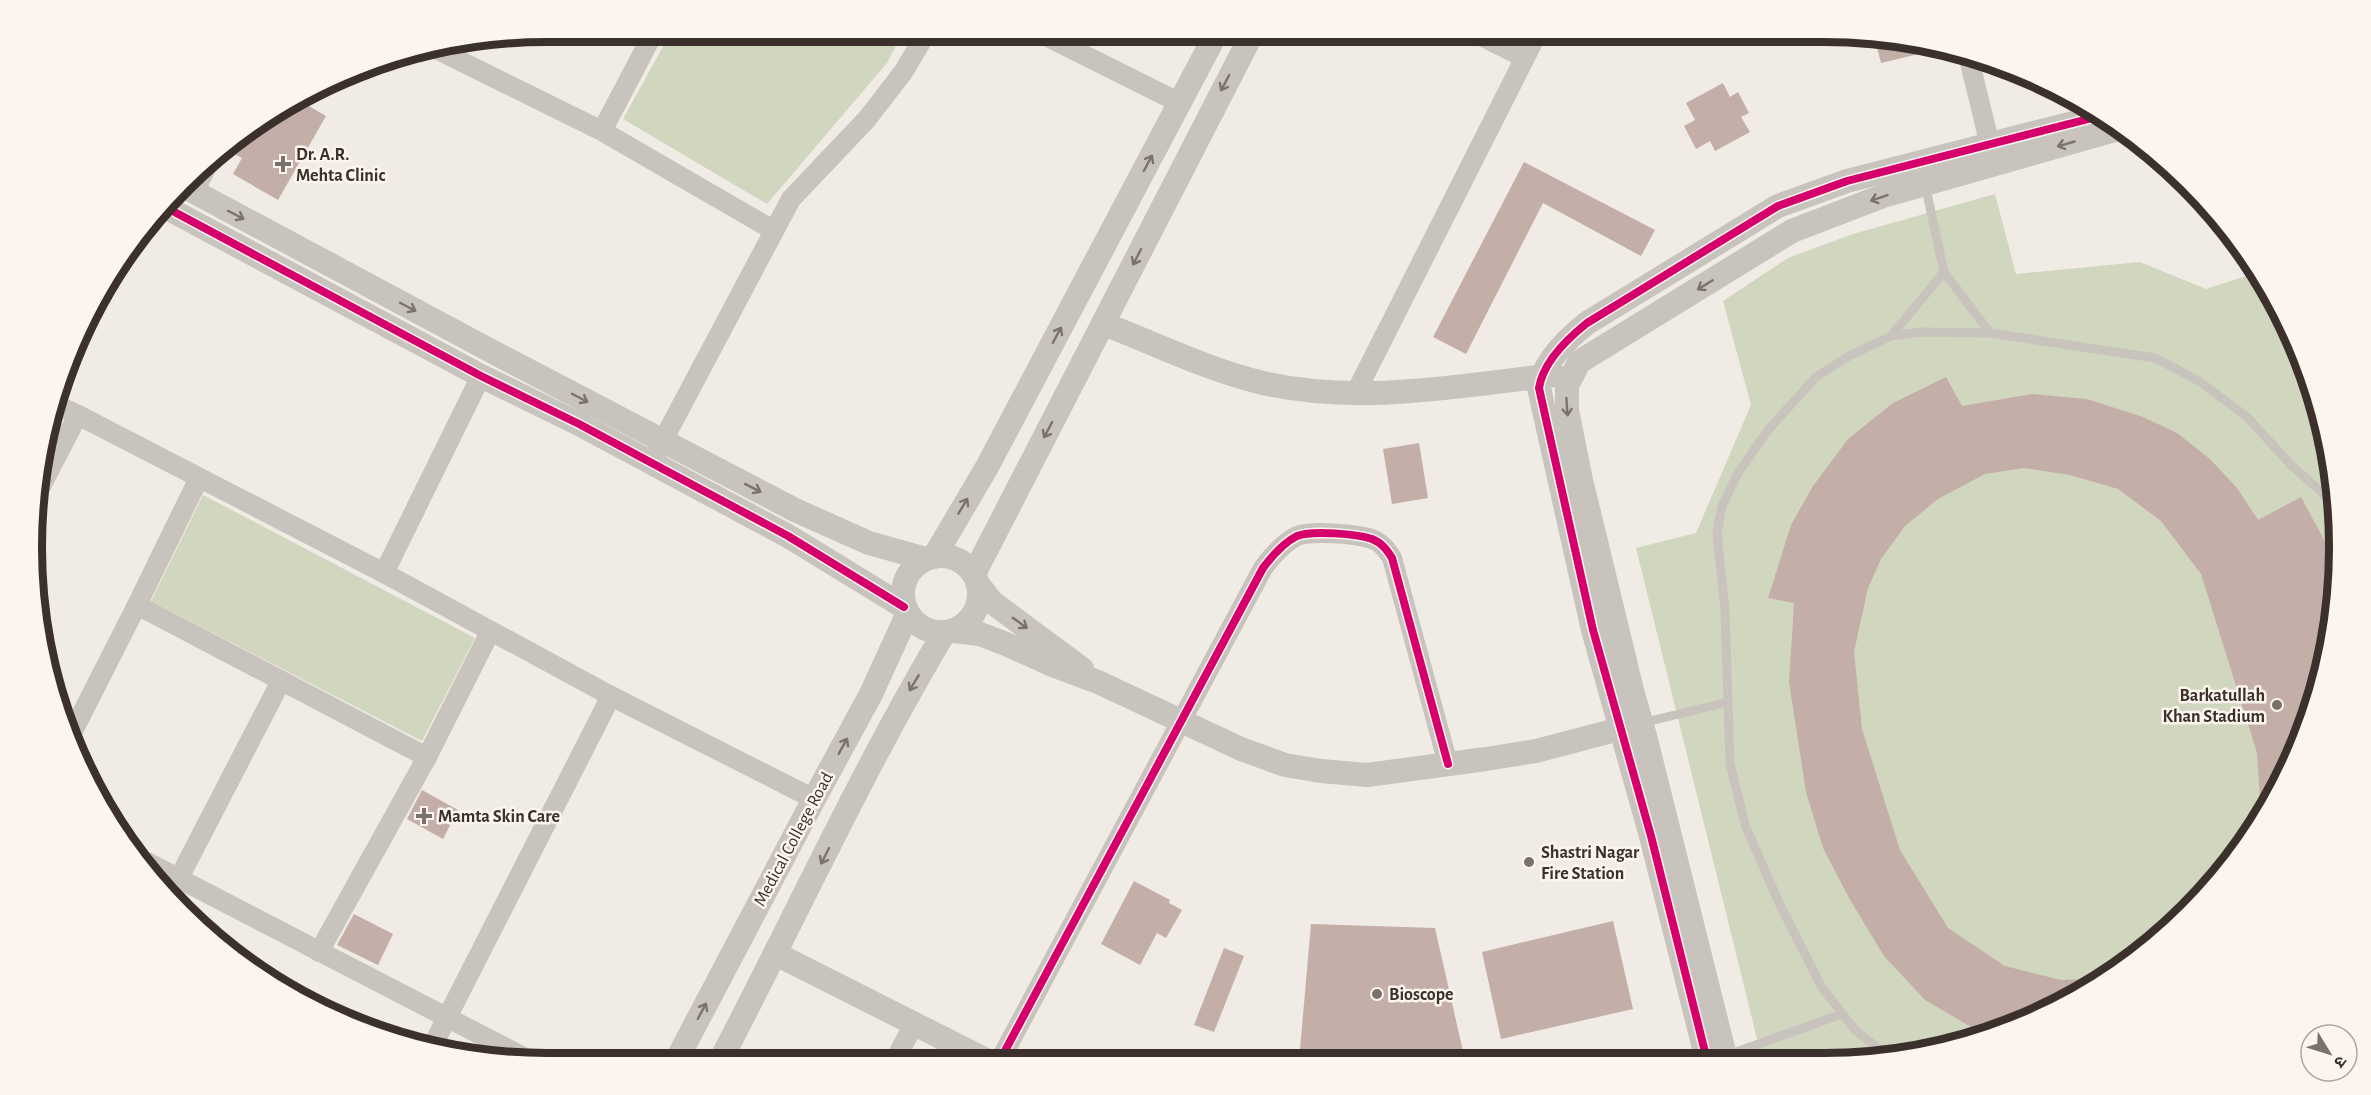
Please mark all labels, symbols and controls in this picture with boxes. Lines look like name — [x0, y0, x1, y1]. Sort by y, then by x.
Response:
one-way arrow — [1219, 74, 1231, 91]
one-way arrow — [2057, 139, 2076, 150]
place label: Dr. A.R. Mehta Clinic — [296, 146, 386, 185]
marker: Dr. A.R. Mehta Clinic — [274, 155, 292, 173]
one-way arrow — [1142, 155, 1154, 172]
one-way arrow — [1870, 194, 1888, 205]
one-way arrow — [227, 209, 244, 221]
one-way arrow — [1131, 248, 1143, 266]
one-way arrow — [1697, 279, 1714, 291]
one-way arrow — [399, 301, 416, 313]
one-way arrow — [1052, 327, 1063, 345]
one-way arrow — [571, 393, 589, 405]
one-way arrow — [1562, 396, 1573, 416]
one-way arrow — [1042, 421, 1053, 439]
one-way arrow — [744, 483, 762, 495]
one-way arrow — [958, 498, 970, 515]
one-way arrow — [1012, 617, 1028, 630]
one-way arrow — [908, 674, 920, 691]
place label: Barkatullah Khan Stadium — [2162, 687, 2265, 726]
marker: Barkatullah Khan Stadium — [2270, 698, 2284, 712]
one-way arrow — [837, 738, 849, 755]
street label: Medical College Road — [751, 769, 837, 909]
marker: Mamta Skin Care — [415, 807, 433, 825]
place label: Mamta Skin Care — [438, 808, 560, 826]
place label: Shastri Nagar Fire Station — [1541, 844, 1640, 883]
one-way arrow — [819, 847, 830, 865]
marker: Shastri Nagar Fire Station — [1522, 855, 1536, 869]
place label: Bioscope — [1389, 986, 1454, 1004]
marker: Bioscope — [1370, 987, 1384, 1001]
one-way arrow — [697, 1003, 708, 1021]
north arrow — [2299, 1023, 2359, 1083]
text: उ — [2330, 1053, 2349, 1071]

